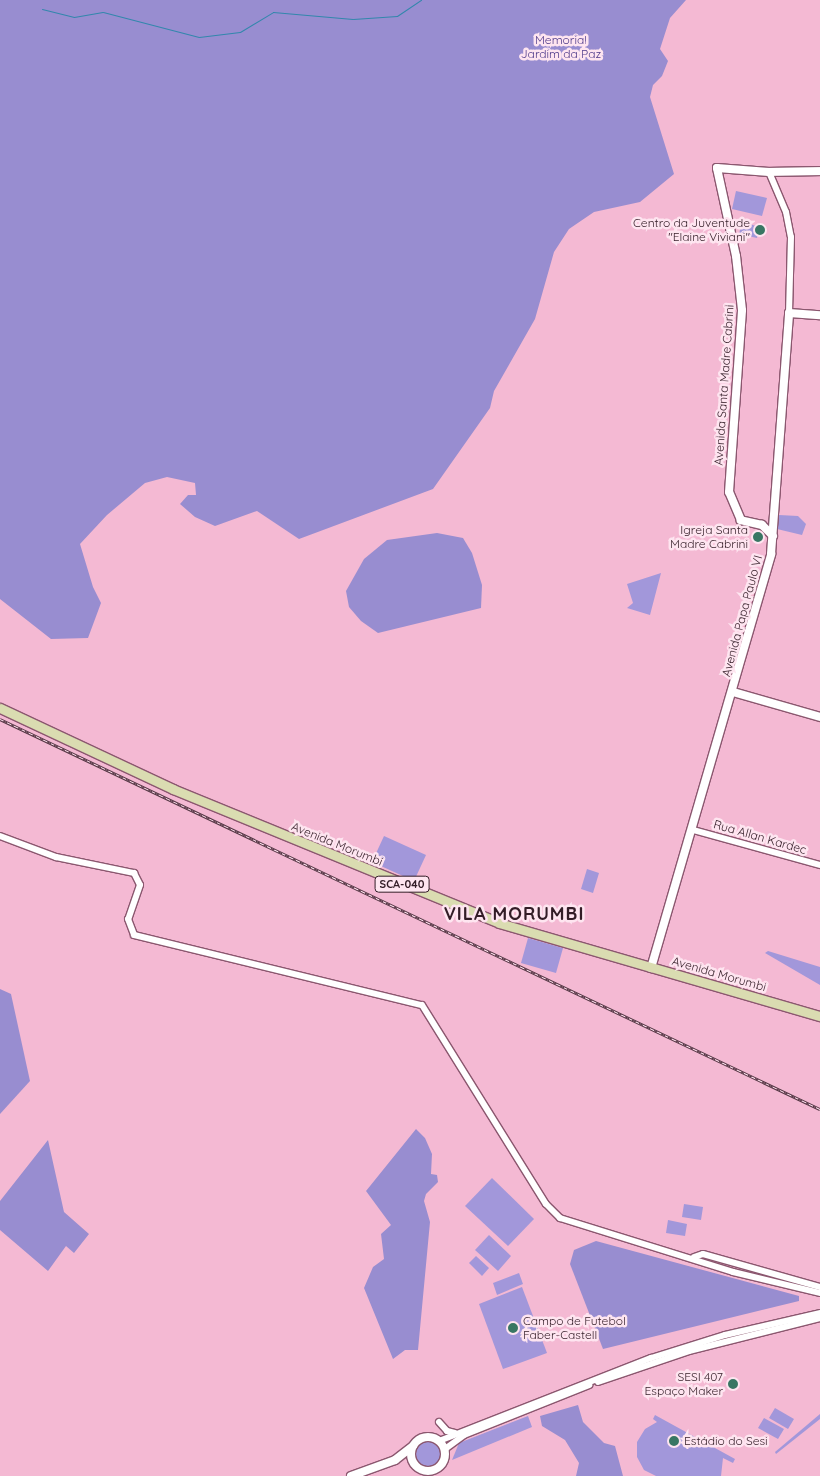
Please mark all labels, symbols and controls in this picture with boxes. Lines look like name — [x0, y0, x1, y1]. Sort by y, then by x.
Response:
park label: Memorial Jardim da Paz — [521, 33, 601, 61]
place label: Centro da Juventude "Elaine Viviani" — [633, 216, 750, 244]
marker: Centro da Juventude "Elaine Viviani" — [754, 224, 766, 236]
street label: Avenida Santa Madre Cabrini — [711, 304, 737, 466]
place label: Igreja Santa Madre Cabrini — [670, 523, 748, 551]
marker: Igreja Santa Madre Cabrini — [752, 531, 764, 543]
street label: Avenida Papa Paulo VI — [719, 554, 765, 678]
street label: Rua Allan Kardec — [712, 817, 808, 857]
street label: Avenida Morumbi — [289, 819, 385, 869]
road number: SCA-040 — [374, 876, 430, 892]
district label: VILA MORUMBI — [442, 903, 586, 925]
street label: Avenida Morumbi — [670, 954, 768, 994]
place label: Campo de Futebol Faber-Castell — [523, 1314, 626, 1342]
marker: Campo de Futebol Faber-Castell — [507, 1322, 519, 1334]
place label: SESI 407 Espaço Maker — [645, 1370, 723, 1398]
marker: SESI 407 Espaço Maker — [727, 1378, 739, 1390]
place label: Estádio do Sesi — [684, 1434, 768, 1448]
marker: Estádio do Sesi — [668, 1435, 680, 1447]

